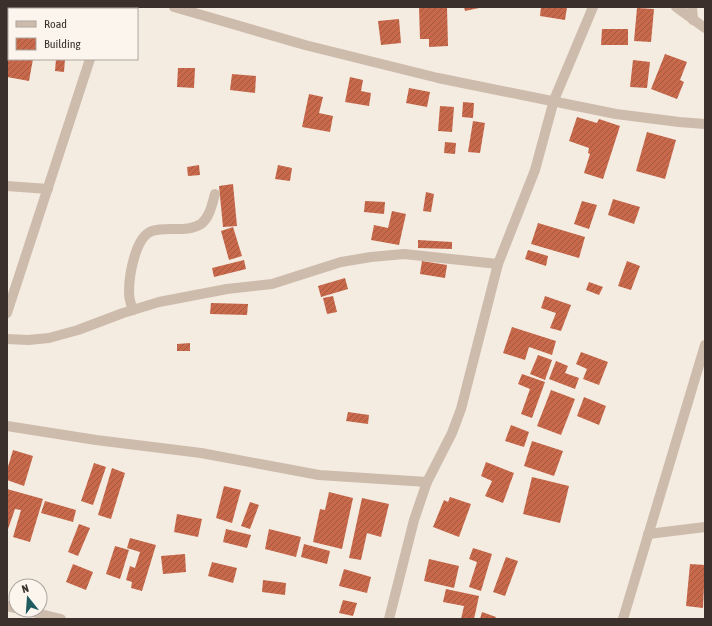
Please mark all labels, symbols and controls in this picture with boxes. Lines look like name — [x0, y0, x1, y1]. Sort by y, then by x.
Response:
legend — [8, 8, 138, 60]
text: Road — [44, 17, 67, 31]
text: Building — [44, 37, 82, 51]
north arrow — [8, 578, 48, 618]
text: N — [20, 582, 30, 595]

